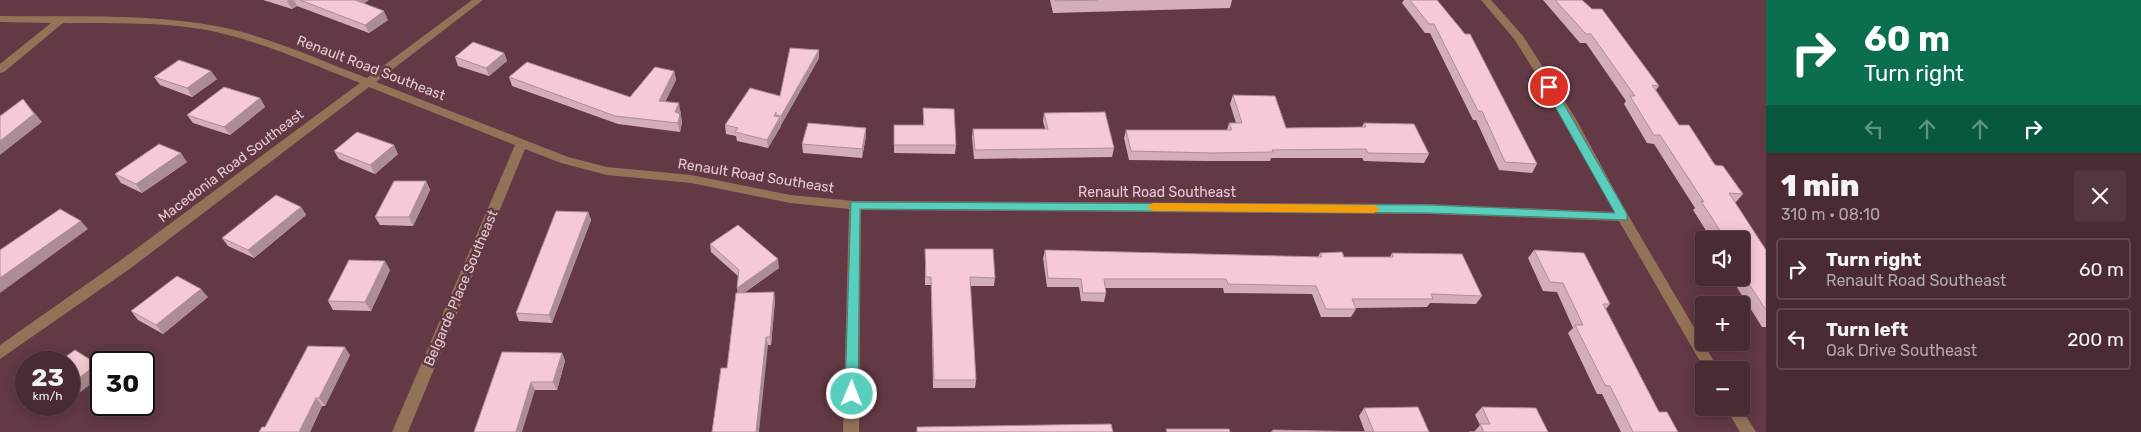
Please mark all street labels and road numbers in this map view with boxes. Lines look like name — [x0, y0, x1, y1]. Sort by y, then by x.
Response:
street label: Renault Road Southeast — [294, 32, 448, 104]
street label: Macedonia Road Southeast — [155, 105, 308, 226]
street label: Renault Road Southeast — [677, 155, 836, 197]
street label: Renault Road Southeast — [1078, 184, 1236, 201]
street label: Belgarde Place Southeast — [420, 207, 502, 369]

